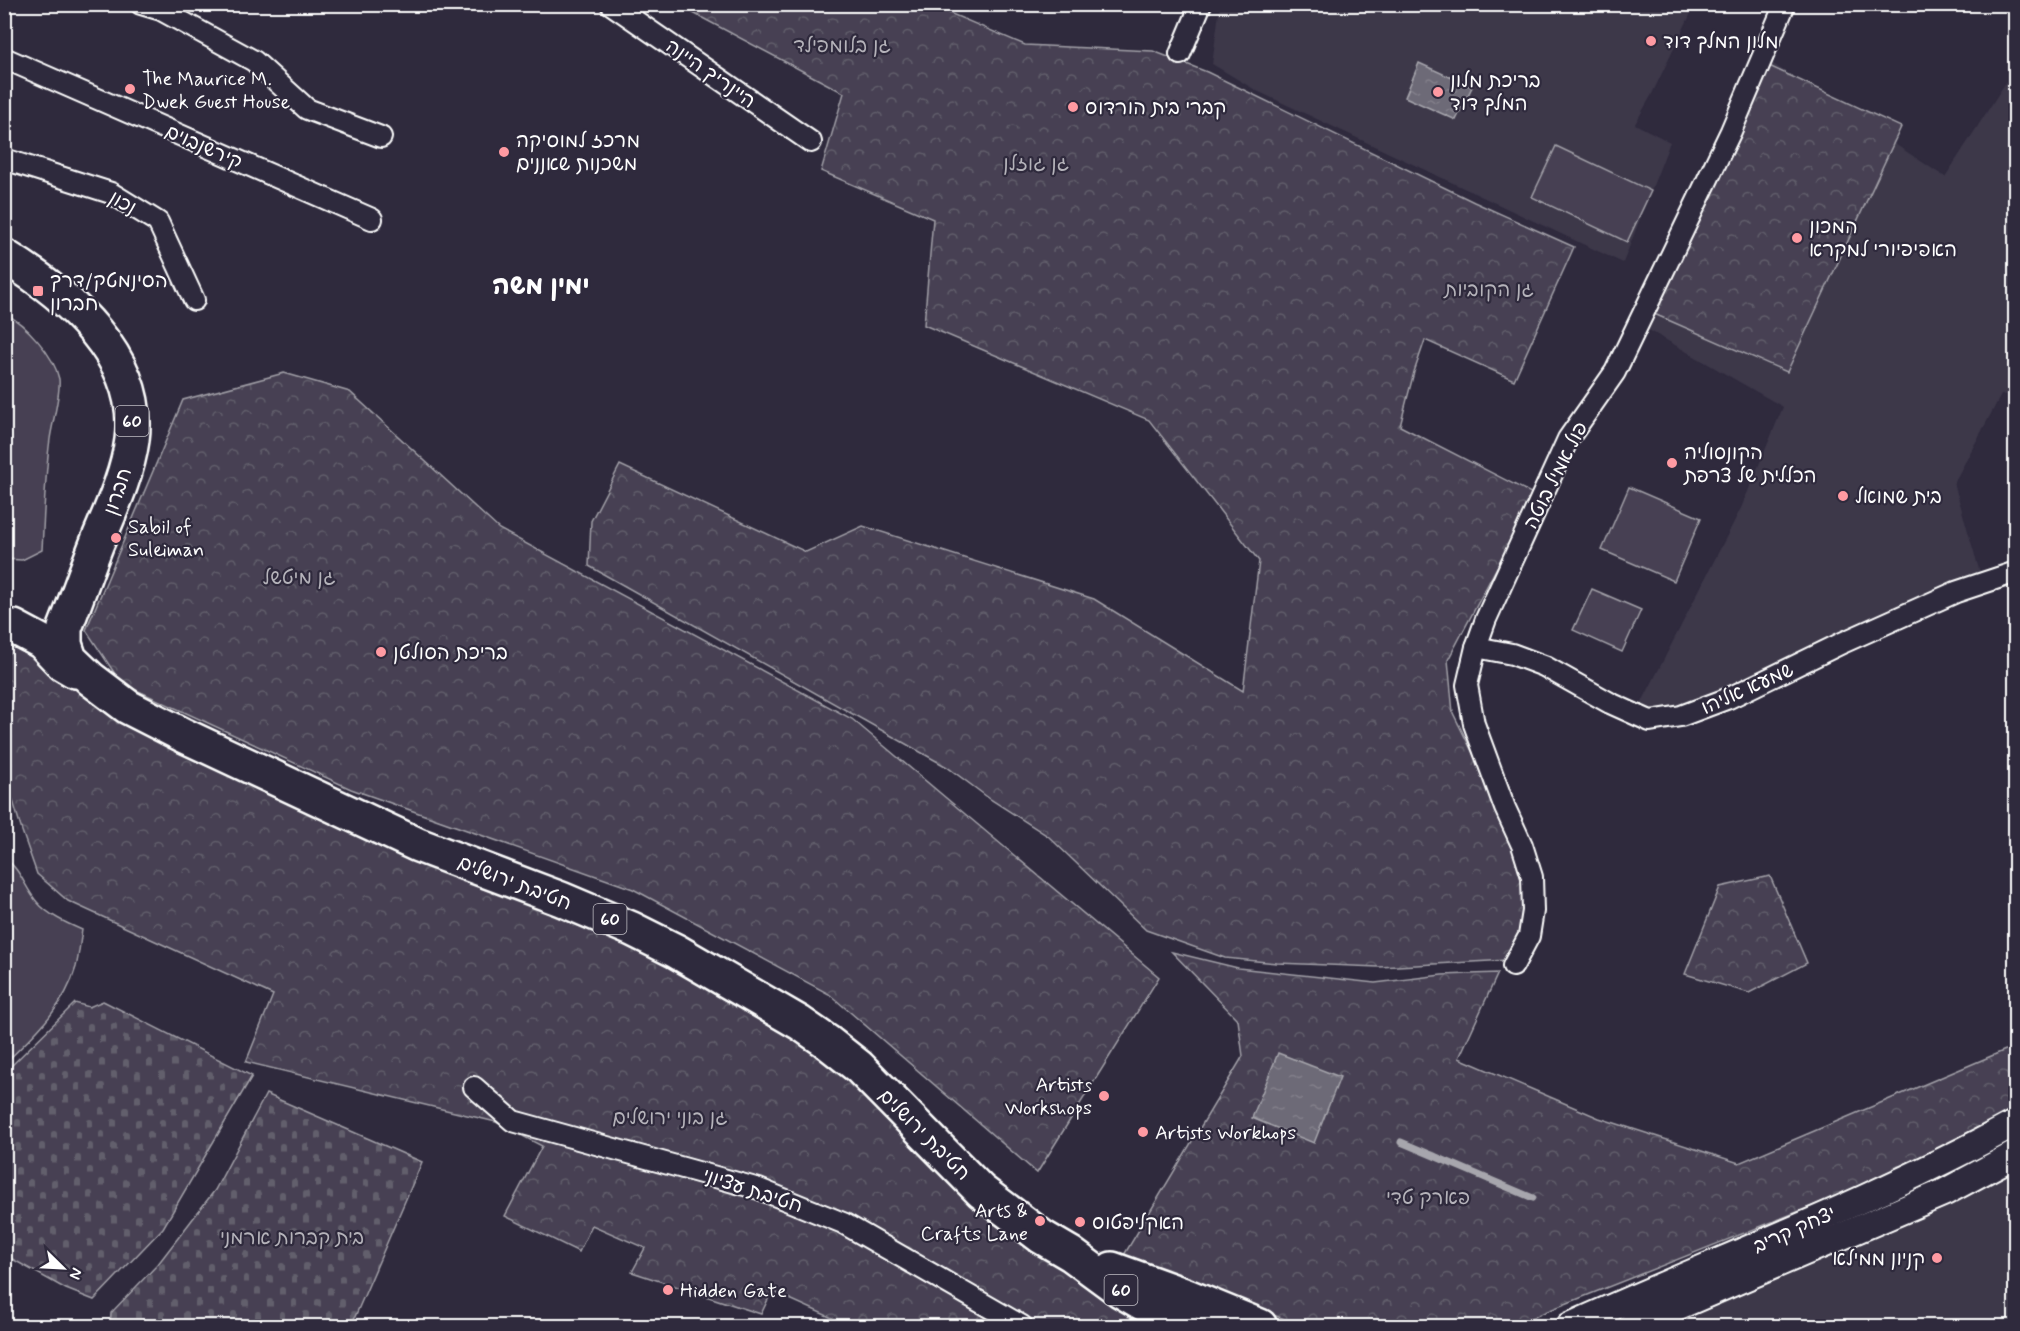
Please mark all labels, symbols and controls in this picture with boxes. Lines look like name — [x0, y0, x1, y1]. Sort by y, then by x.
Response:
place label: מלון המלך דוד — [1663, 29, 1779, 56]
street label: היינריך היינה — [660, 33, 761, 115]
park label: גן בלומפילד — [793, 33, 891, 60]
marker: מלון המלך דוד — [1644, 34, 1658, 48]
place label: The Maurice M. Dwek Guest House — [142, 66, 290, 116]
place label: בריכת מלון המלך דוד — [1450, 68, 1541, 118]
marker: The Maurice M. Dwek Guest House — [123, 82, 137, 96]
marker: בריכת מלון המלך דוד — [1431, 85, 1445, 99]
place label: קברי בית הורדוס — [1085, 95, 1226, 122]
marker: קברי בית הורדוס — [1066, 100, 1080, 114]
street label: קירשנבוים — [160, 118, 246, 176]
place label: מרכז למוסיקה משכנות שאננים — [516, 128, 640, 178]
marker: מרכז למוסיקה משכנות שאננים — [497, 145, 511, 159]
park label: גן גוזלן — [1003, 151, 1069, 178]
street label: נכון — [103, 185, 141, 222]
place label: המכון האפיפיורי למקרא — [1809, 214, 1957, 264]
marker: המכון האפיפיורי למקרא — [1790, 231, 1804, 245]
place label: הסינמטק/דרך חברון — [50, 268, 168, 318]
district label: ימין משה — [493, 270, 589, 304]
park label: גן הקוביות — [1443, 277, 1534, 304]
marker: הסינמטק/דרך חברון — [31, 284, 45, 298]
road number: 60 — [116, 406, 148, 436]
street label: פול אמיל בוטה — [1518, 417, 1595, 534]
place label: הקונסוליה הכללית של צרפת — [1683, 440, 1817, 490]
marker: הקונסוליה הכללית של צרפת — [1665, 456, 1679, 470]
street label: חברון — [98, 464, 139, 519]
place label: בית שמואל — [1855, 484, 1942, 511]
marker: בית שמואל — [1836, 489, 1850, 503]
place label: Sabil of Suleiman — [128, 514, 204, 564]
marker: Sabil of Suleiman — [109, 531, 123, 545]
park label: גן מיטשל — [263, 565, 335, 592]
place label: בריכת הסולטן — [393, 640, 508, 667]
marker: בריכת הסולטן — [374, 645, 388, 659]
street label: שמעא אליהו — [1697, 657, 1799, 722]
street label: חטיבת ירושלים — [454, 849, 575, 918]
road number: 60 — [594, 904, 626, 934]
place label: Artists Workshops — [1005, 1072, 1092, 1122]
street label: חטיבת ירושלים — [872, 1083, 976, 1187]
marker: Artists Workshops — [1097, 1089, 1111, 1103]
park label: גן בוני ירושלים — [612, 1105, 728, 1132]
place label: Artists Workhops — [1155, 1120, 1296, 1147]
marker: Artists Workhops — [1136, 1125, 1150, 1139]
street label: חטיבת עציוני — [699, 1163, 806, 1220]
park label: פארק טדי — [1386, 1185, 1470, 1212]
place label: Arts & Crafts Lane — [921, 1198, 1028, 1248]
street label: יצחק קריב — [1749, 1200, 1840, 1261]
place label: האקליפטוס — [1092, 1210, 1184, 1237]
marker: Arts & Crafts Lane — [1033, 1214, 1047, 1228]
marker: האקליפטוס — [1073, 1215, 1087, 1229]
park label: בית קברות ארמני — [220, 1225, 364, 1252]
north arrow — [33, 1238, 93, 1298]
place label: קניון ממילא — [1832, 1246, 1925, 1273]
marker: קניון ממילא — [1930, 1251, 1944, 1265]
text: N — [64, 1264, 87, 1283]
road number: 60 — [1104, 1275, 1138, 1305]
place label: Hidden Gate — [680, 1278, 787, 1305]
marker: Hidden Gate — [661, 1283, 675, 1297]

